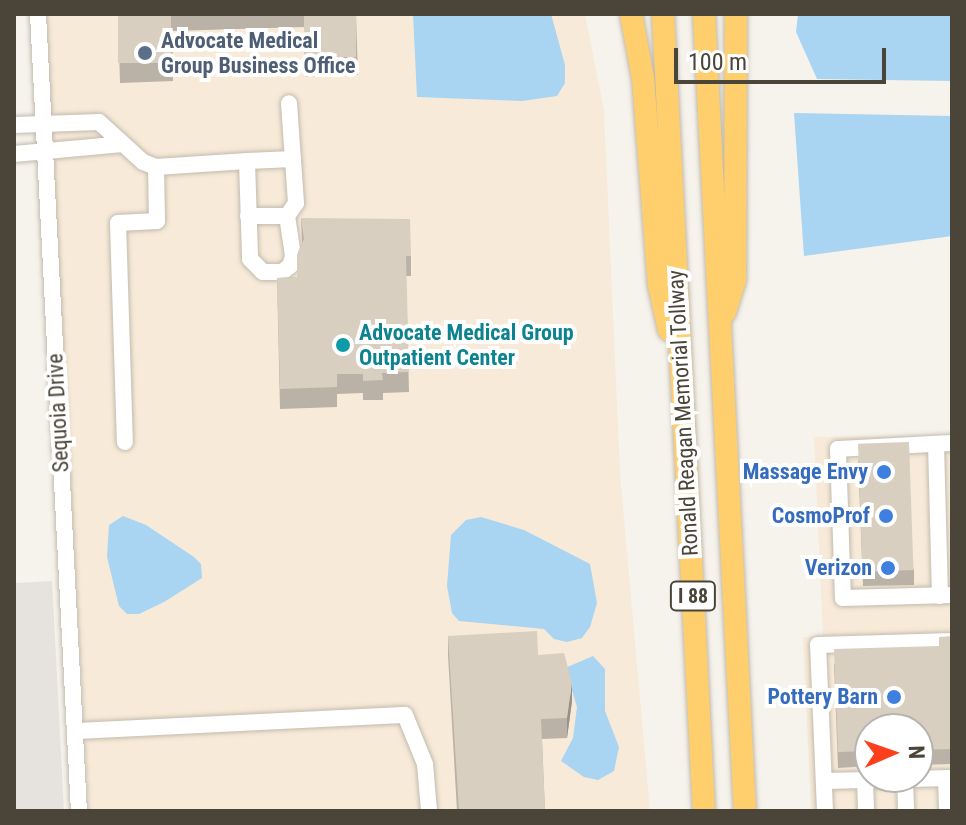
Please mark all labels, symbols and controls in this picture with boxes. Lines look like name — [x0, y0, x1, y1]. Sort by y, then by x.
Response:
place label: Advocate Medical Group Business Office — [161, 27, 356, 78]
scale bar — [678, 32, 890, 82]
marker: Advocate Medical Group Business Office — [136, 44, 154, 62]
text: 100 m — [688, 48, 747, 76]
street label: Ronald Reagan Memorial Tollway — [662, 269, 704, 557]
place label: Advocate Medical Group Outpatient Center — [359, 319, 574, 370]
marker: Advocate Medical Group Outpatient Center — [334, 336, 352, 354]
street label: Sequoia Drive — [42, 353, 74, 473]
place label: Massage Envy — [743, 459, 868, 485]
marker: Massage Envy — [875, 463, 893, 481]
place label: CosmoProf — [772, 503, 870, 529]
marker: CosmoProf — [877, 507, 895, 525]
place label: Verizon — [805, 555, 872, 581]
marker: Verizon — [879, 559, 897, 577]
road number: I 88 — [669, 580, 717, 612]
place label: Pottery Barn — [768, 684, 878, 710]
marker: Pottery Barn — [885, 688, 903, 706]
north arrow — [854, 713, 934, 793]
text: N — [904, 745, 929, 759]

